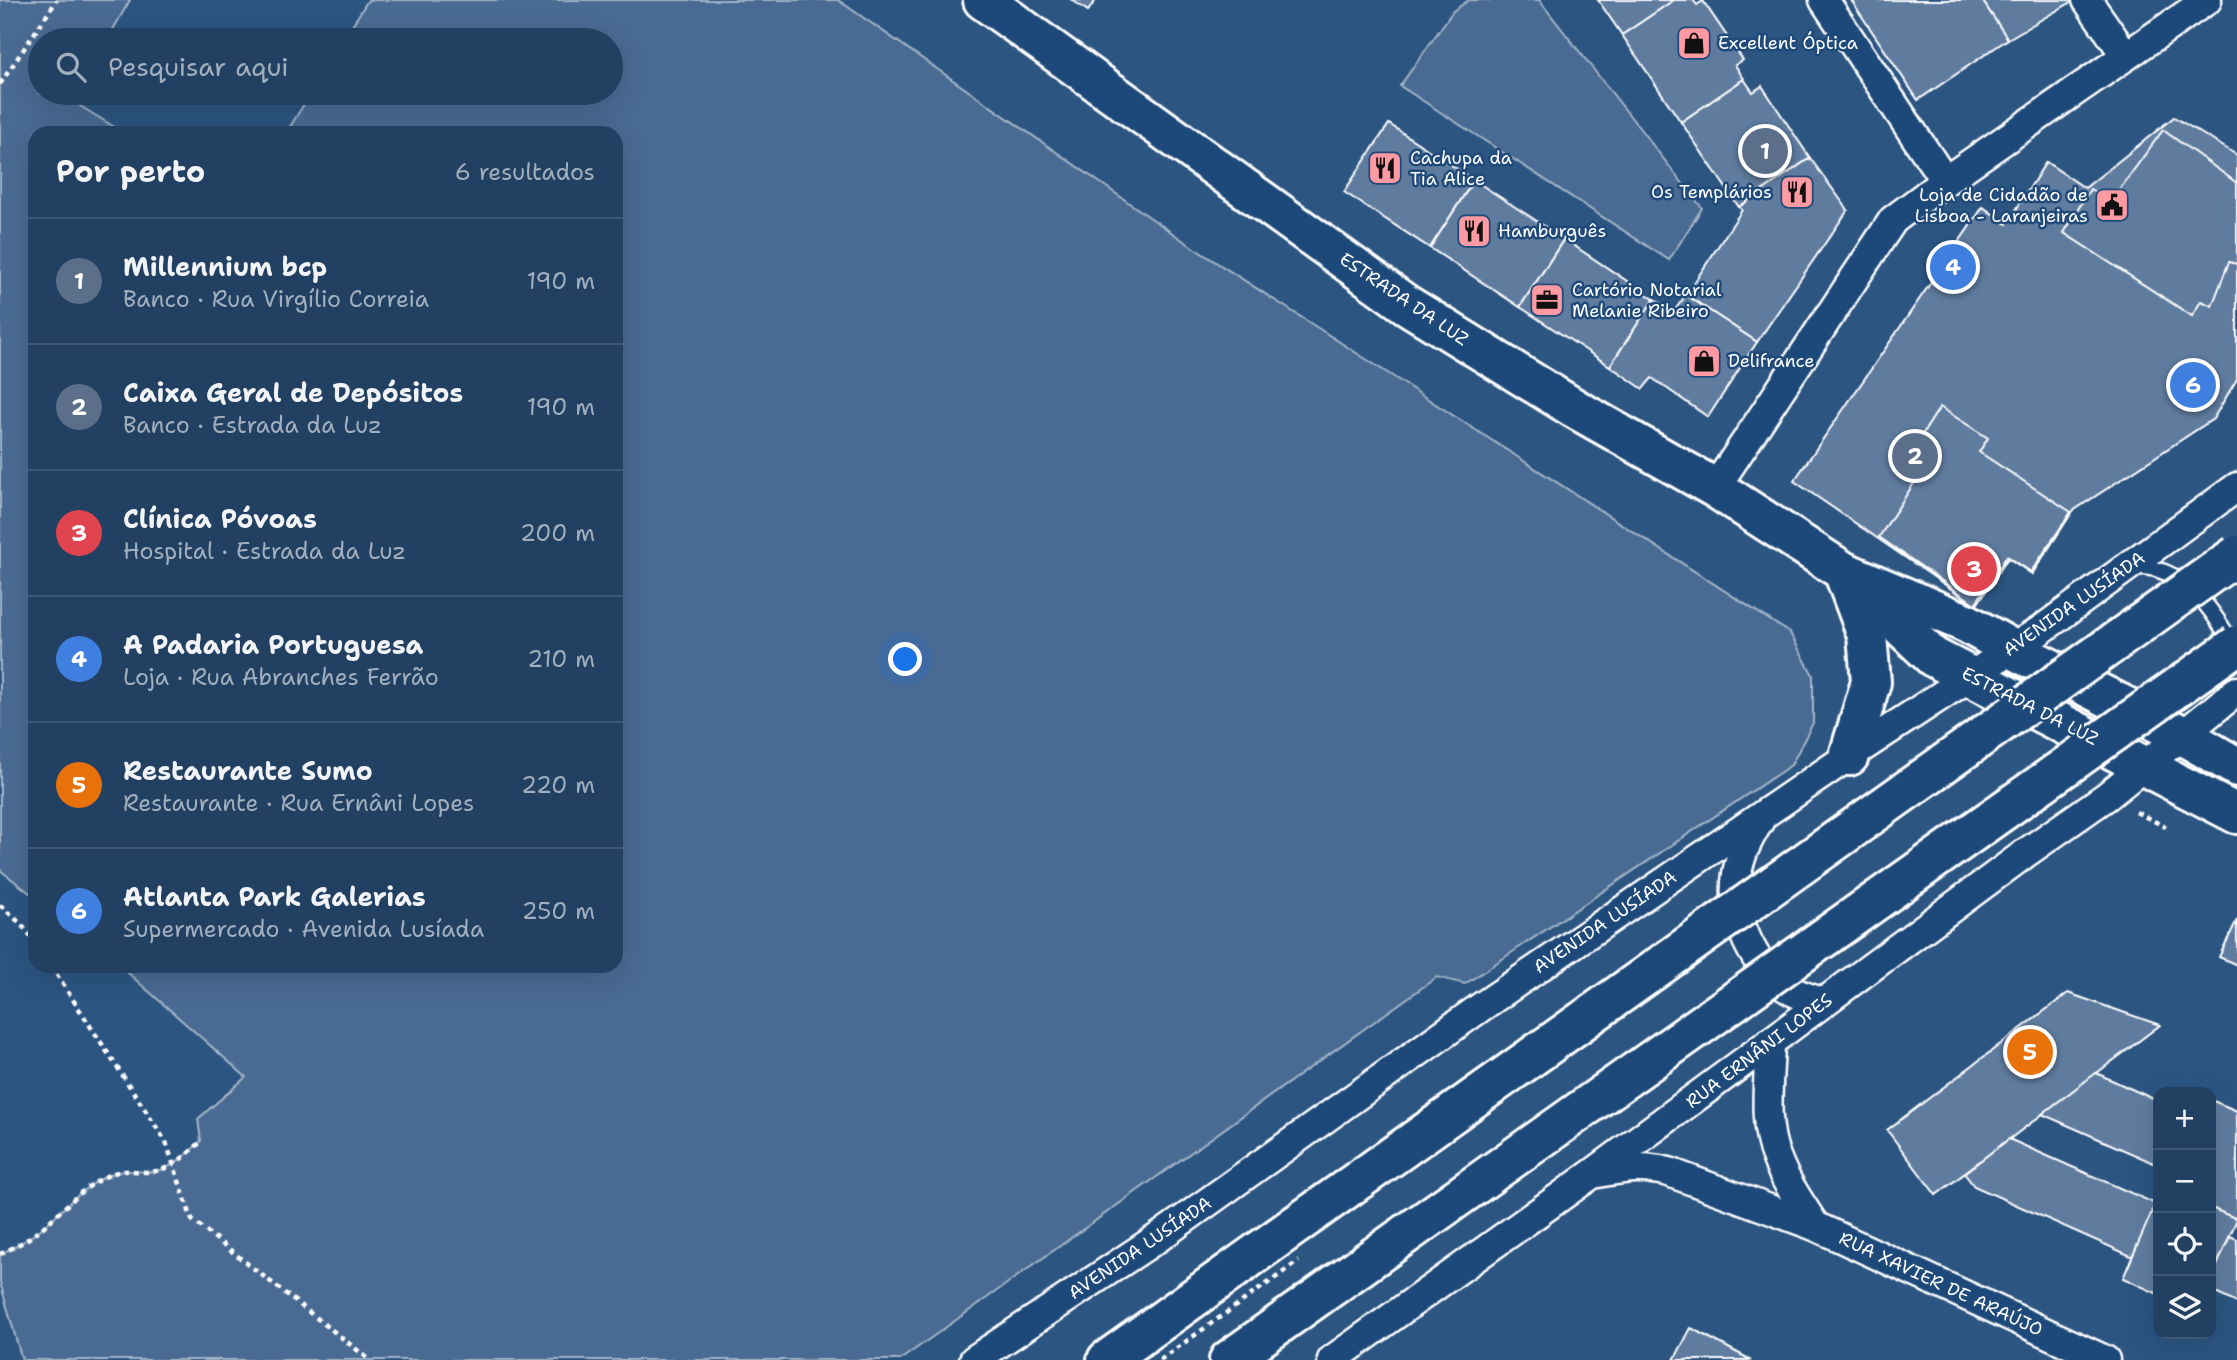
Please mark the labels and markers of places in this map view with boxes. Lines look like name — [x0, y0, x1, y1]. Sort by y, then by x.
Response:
shop icon: Excellent Óptica — [1675, 24, 1713, 62]
place label: Excellent Óptica — [1718, 31, 1858, 55]
pin: 1 — [1742, 125, 1788, 177]
place label: Cachupa da Tia Alice — [1410, 146, 1512, 191]
restaurant icon: Cachupa da Tia Alice — [1366, 149, 1404, 187]
restaurant icon: Os Templários — [1778, 173, 1816, 211]
place label: Os Templários — [1651, 180, 1772, 204]
place label: Loja de Cidadão de Lisboa - Laranjeiras — [1915, 183, 2088, 228]
public building icon: Loja de Cidadão de Lisboa - Laranjeiras — [2093, 186, 2131, 224]
restaurant icon: Hamburguês — [1455, 212, 1493, 250]
place label: Hamburguês — [1498, 219, 1606, 243]
pin: 4 — [1930, 241, 1976, 293]
place label: Cartório Notarial Melanie Ribeiro — [1572, 278, 1722, 323]
office icon: Cartório Notarial Melanie Ribeiro — [1528, 281, 1566, 319]
shop icon: Delifrance — [1685, 342, 1723, 380]
place label: Delifrance — [1728, 349, 1815, 373]
pin: 6 — [2170, 359, 2216, 411]
pin: 2 — [1892, 430, 1938, 482]
pin: 3 — [1951, 543, 1997, 595]
pin: 5 — [2007, 1026, 2053, 1078]

